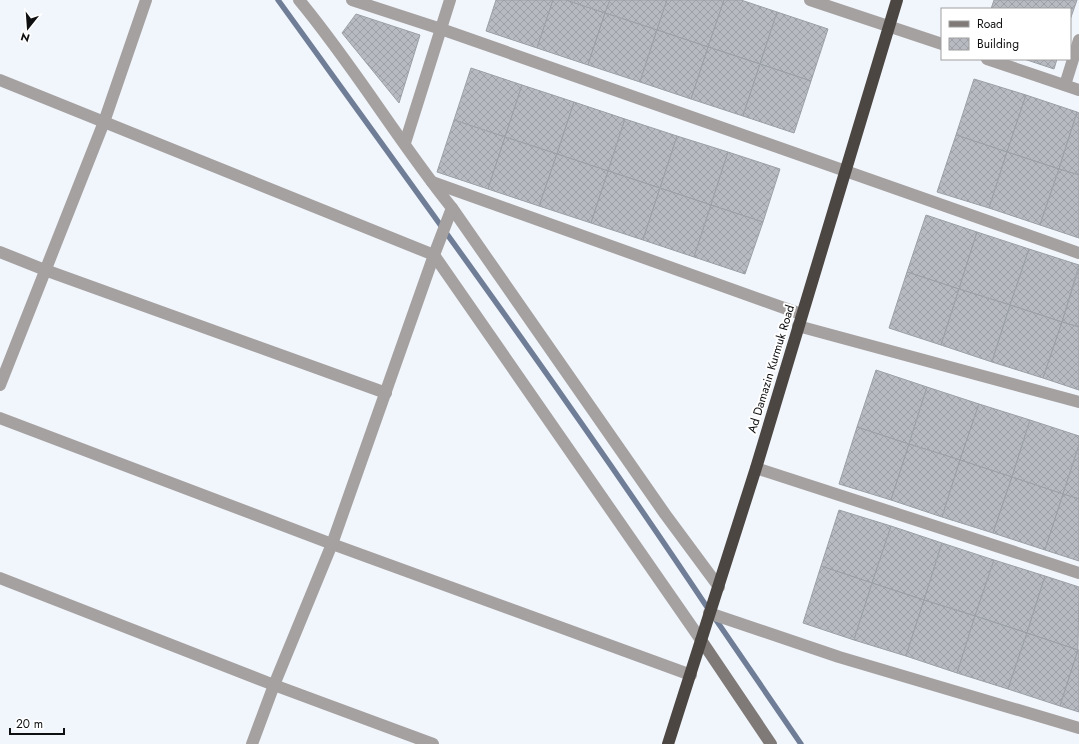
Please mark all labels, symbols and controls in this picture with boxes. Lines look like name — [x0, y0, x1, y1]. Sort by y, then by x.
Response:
north arrow — [8, 8, 48, 48]
legend — [941, 8, 1071, 60]
text: Road — [977, 15, 1003, 33]
text: N — [19, 29, 32, 46]
text: Building — [977, 35, 1019, 53]
street label: Ad Damazin Kurmuk Road — [743, 303, 799, 435]
scale bar — [10, 710, 64, 736]
text: 20 m — [16, 715, 43, 733]

